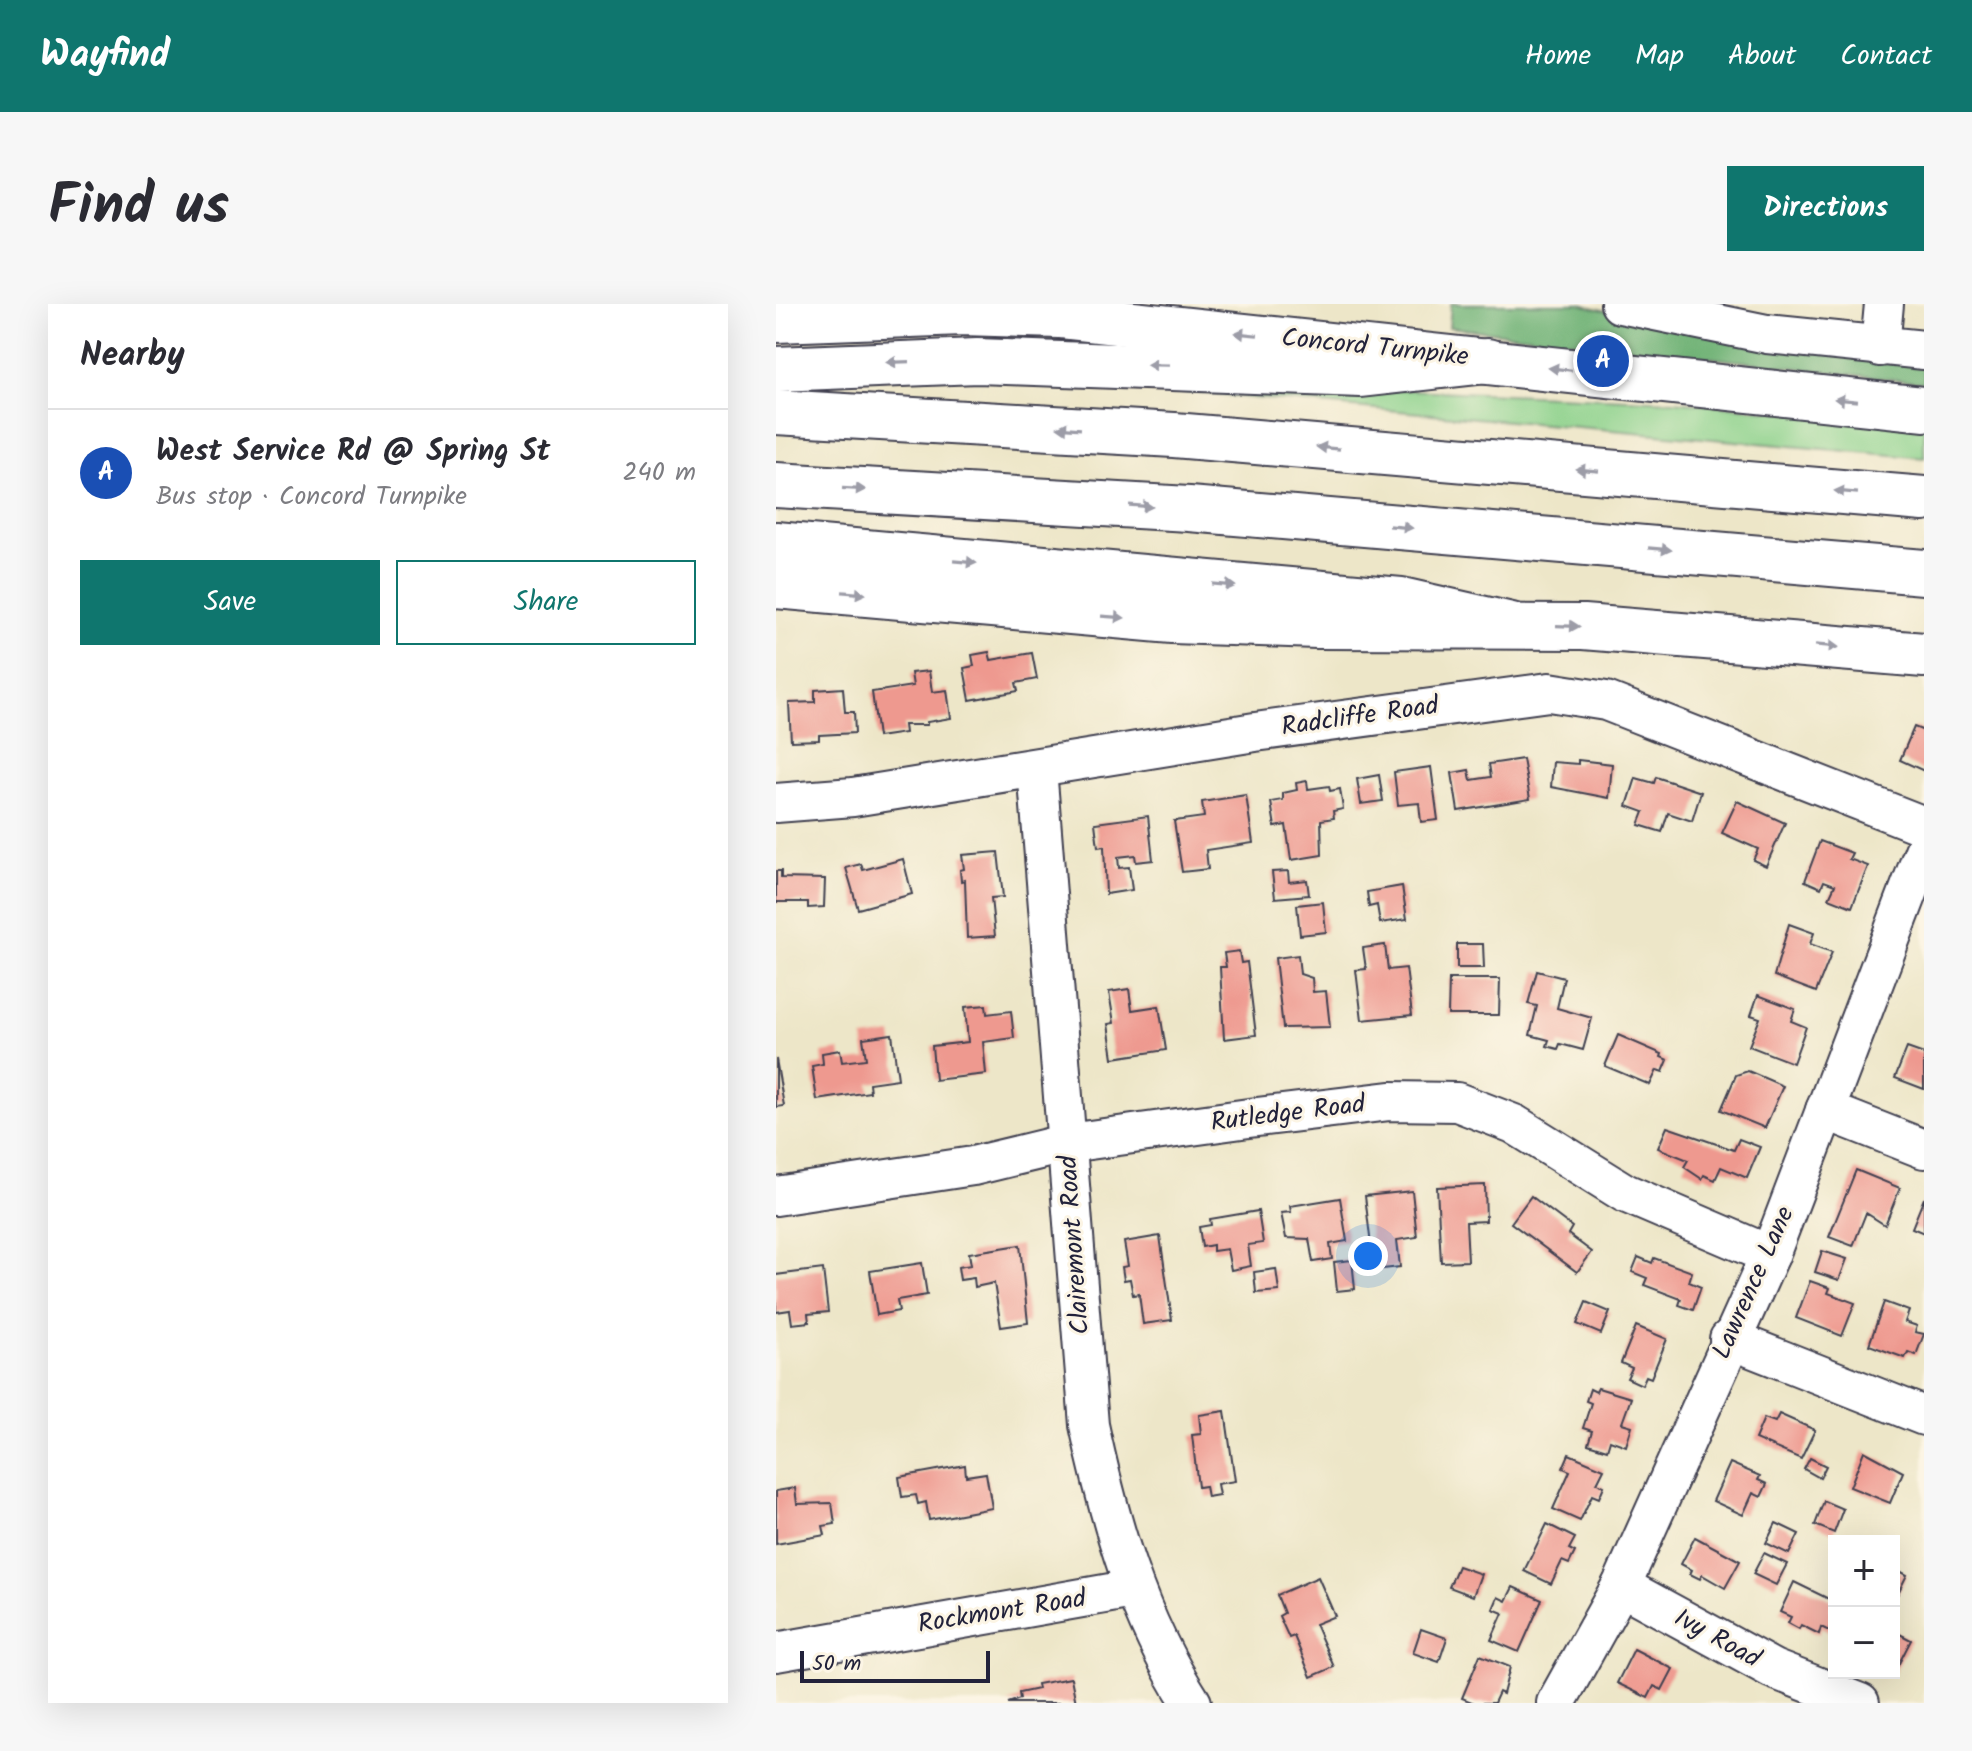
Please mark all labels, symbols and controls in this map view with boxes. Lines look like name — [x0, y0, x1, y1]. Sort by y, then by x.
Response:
text: Wayfind — [40, 26, 170, 86]
text: Home — [1525, 34, 1591, 79]
text: Map — [1635, 34, 1684, 79]
text: About — [1728, 34, 1796, 79]
text: Contact — [1840, 34, 1932, 79]
text: Find us — [48, 163, 229, 253]
button: Directions — [1727, 166, 1924, 251]
street label: Concord Turnpike — [1279, 317, 1471, 379]
one-way arrow — [1233, 328, 1258, 341]
text: Nearby — [80, 329, 185, 383]
pin: A — [1577, 331, 1629, 391]
one-way arrow — [885, 355, 910, 368]
one-way arrow — [1145, 359, 1170, 372]
one-way arrow — [1547, 362, 1572, 375]
one-way arrow — [1834, 394, 1859, 407]
one-way arrow — [1056, 421, 1081, 434]
text: West Service Rd @ Spring St — [156, 428, 550, 476]
one-way arrow — [1315, 441, 1340, 454]
text: A — [98, 452, 114, 494]
text: 240 m — [622, 452, 696, 494]
one-way arrow — [1574, 463, 1599, 476]
text: Bus stop · Concord Turnpike — [156, 476, 467, 518]
one-way arrow — [842, 482, 867, 495]
one-way arrow — [1833, 485, 1858, 498]
one-way arrow — [1129, 500, 1154, 513]
one-way arrow — [1388, 521, 1413, 534]
one-way arrow — [1648, 543, 1673, 556]
one-way arrow — [953, 555, 978, 568]
button: Save — [80, 560, 380, 645]
button: Share — [396, 560, 696, 645]
one-way arrow — [1212, 579, 1237, 592]
one-way arrow — [842, 587, 867, 600]
one-way arrow — [1101, 611, 1126, 624]
one-way arrow — [1556, 620, 1581, 633]
one-way arrow — [1815, 640, 1840, 653]
street label: Radcliffe Road — [1279, 685, 1442, 749]
street label: Rutledge Road — [1208, 1084, 1369, 1144]
street label: Clairemont Road — [1048, 1153, 1102, 1336]
street label: Lawrence Lane — [1702, 1199, 1807, 1366]
your location — [1348, 1236, 1388, 1276]
map controls — [1828, 1535, 1900, 1679]
button: + — [1828, 1535, 1900, 1607]
street label: Rockmont Road — [915, 1578, 1090, 1646]
street label: Ivy Road — [1666, 1598, 1769, 1681]
button: − — [1828, 1607, 1900, 1679]
scale bar — [800, 1647, 990, 1683]
text: 50 m — [812, 1647, 861, 1682]

